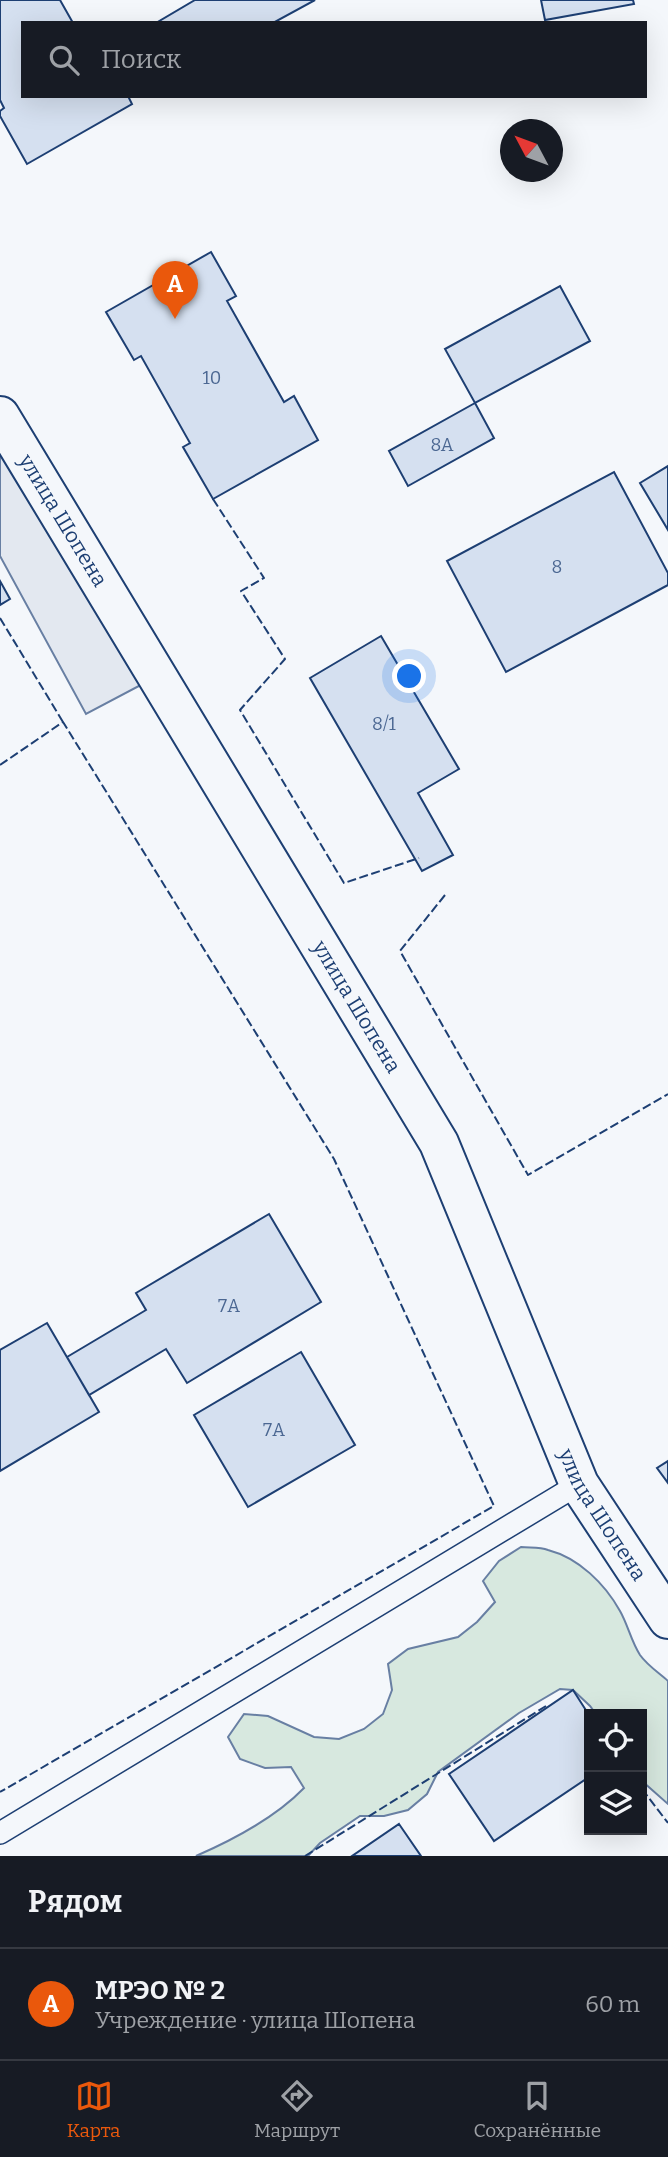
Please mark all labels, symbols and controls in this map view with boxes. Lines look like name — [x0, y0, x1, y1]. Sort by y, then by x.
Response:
search box — [21, 21, 647, 98]
icon: search — [45, 41, 83, 79]
text: Поиск — [101, 44, 181, 75]
north arrow — [500, 119, 563, 182]
pin: A — [152, 261, 198, 319]
house number: 10 — [203, 367, 221, 389]
house number: 8А — [431, 434, 454, 456]
street label: улица Шопена — [13, 449, 113, 592]
house number: 8 — [552, 556, 562, 578]
your location — [392, 659, 426, 693]
house number: 8/1 — [372, 713, 397, 735]
street label: улица Шопена — [306, 935, 407, 1078]
house number: 7А — [218, 1295, 240, 1317]
house number: 7А — [263, 1419, 285, 1441]
street label: улица Шопена — [553, 1444, 652, 1586]
map controls — [584, 1709, 647, 1835]
button: locate — [584, 1709, 647, 1772]
button: layers — [584, 1772, 647, 1835]
text: Рядом — [28, 1884, 122, 1920]
text: МРЭО № 2 — [95, 1975, 225, 2006]
text: A — [43, 1990, 59, 2018]
text: 60 m — [585, 1990, 640, 2018]
text: Учреждение · улица Шопена — [95, 2006, 415, 2034]
tab: Карта — [67, 2077, 120, 2142]
tab: Маршрут — [254, 2077, 340, 2142]
tab: Сохранённые — [474, 2077, 601, 2142]

